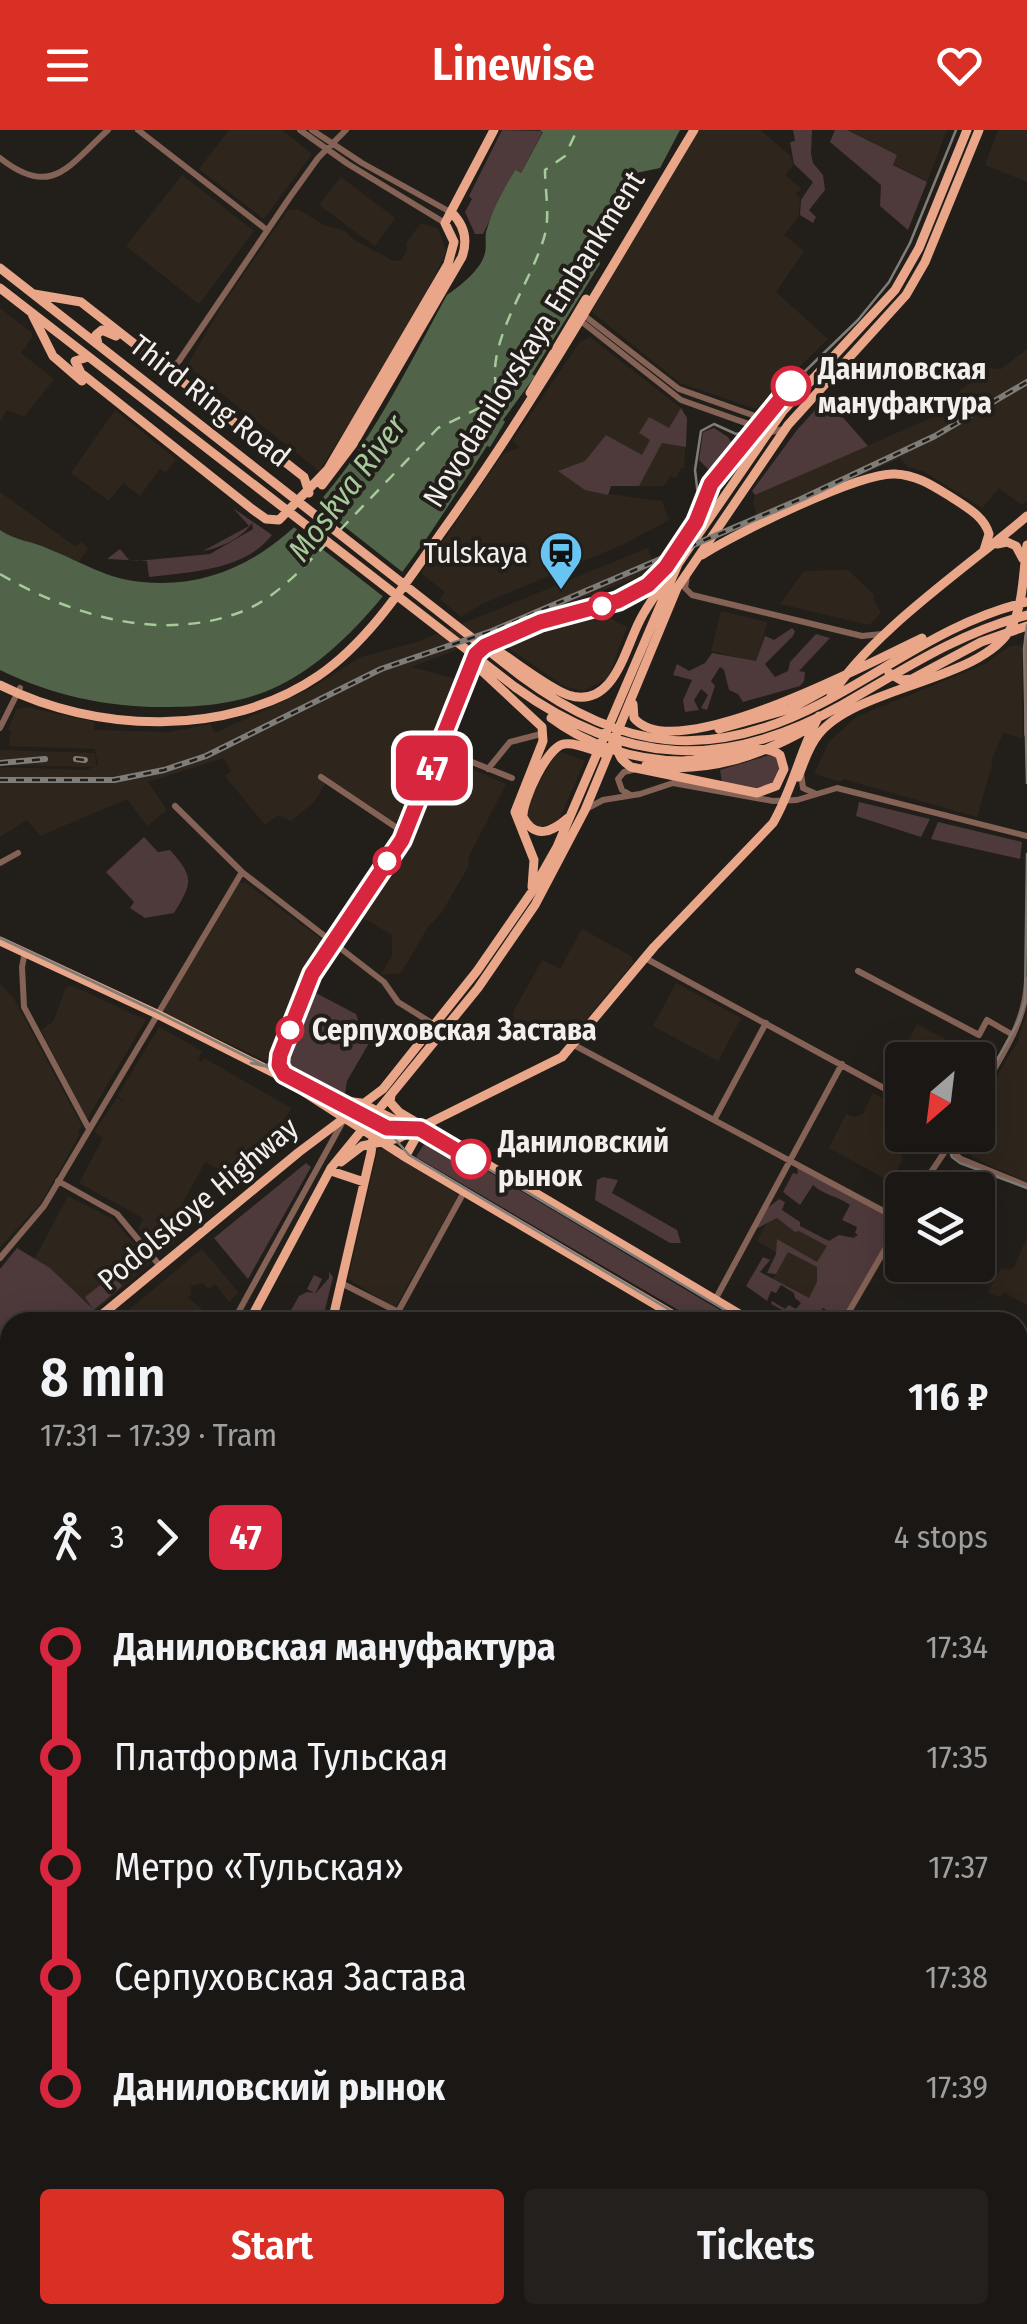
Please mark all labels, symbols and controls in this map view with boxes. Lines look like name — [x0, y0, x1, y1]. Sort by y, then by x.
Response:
icon: menu — [40, 38, 95, 93]
text: Linewise — [432, 38, 595, 92]
icon: heart — [932, 38, 987, 93]
street label: Novodanilovskaya Embankment — [416, 164, 653, 514]
street label: Third Ring Road — [123, 327, 297, 475]
place label: Даниловская мануфактура — [817, 351, 992, 421]
marker: Даниловская мануфактура — [772, 367, 810, 405]
water label: Moskva River — [280, 407, 415, 568]
station icon: Tulskaya — [538, 530, 584, 591]
place label: Tulskaya — [423, 535, 528, 571]
unlabelled marker — [589, 593, 615, 619]
line badge: 47 — [387, 736, 477, 800]
text: 47 — [416, 747, 448, 789]
unlabelled marker — [374, 848, 400, 874]
place label: Серпуховская Застава — [312, 1012, 597, 1048]
marker: Серпуховская Застава — [277, 1017, 303, 1043]
north arrow — [885, 1042, 995, 1152]
map controls — [885, 1042, 995, 1282]
street label: Podolskoye Highway — [91, 1109, 306, 1298]
place label: Даниловский рынок — [497, 1124, 669, 1194]
marker: Даниловский рынок — [452, 1140, 490, 1178]
button: layers — [885, 1172, 995, 1282]
text: 8 min — [40, 1345, 166, 1411]
text: 116 ₽ — [908, 1374, 988, 1420]
text: 17:31 – 17:39 · Tram — [40, 1416, 277, 1454]
icon: walk — [40, 1510, 95, 1565]
icon: forward — [139, 1510, 194, 1565]
text: 47 — [229, 1516, 262, 1558]
text: 3 — [110, 1518, 124, 1556]
text: 4 stops — [894, 1518, 988, 1556]
text: Даниловская мануфактура — [114, 1624, 556, 1670]
text: 17:34 — [926, 1628, 988, 1666]
text: Платформа Тульская — [114, 1734, 448, 1780]
text: 17:35 — [926, 1738, 988, 1776]
text: Метро «Тульская» — [114, 1844, 404, 1890]
text: 17:37 — [928, 1848, 988, 1886]
text: Серпуховская Застава — [114, 1954, 467, 2000]
text: 17:38 — [925, 1958, 988, 1996]
text: Даниловский рынок — [114, 2064, 445, 2110]
text: 17:39 — [926, 2068, 988, 2106]
button: Start — [40, 2189, 504, 2304]
button: Tickets — [524, 2189, 988, 2304]

